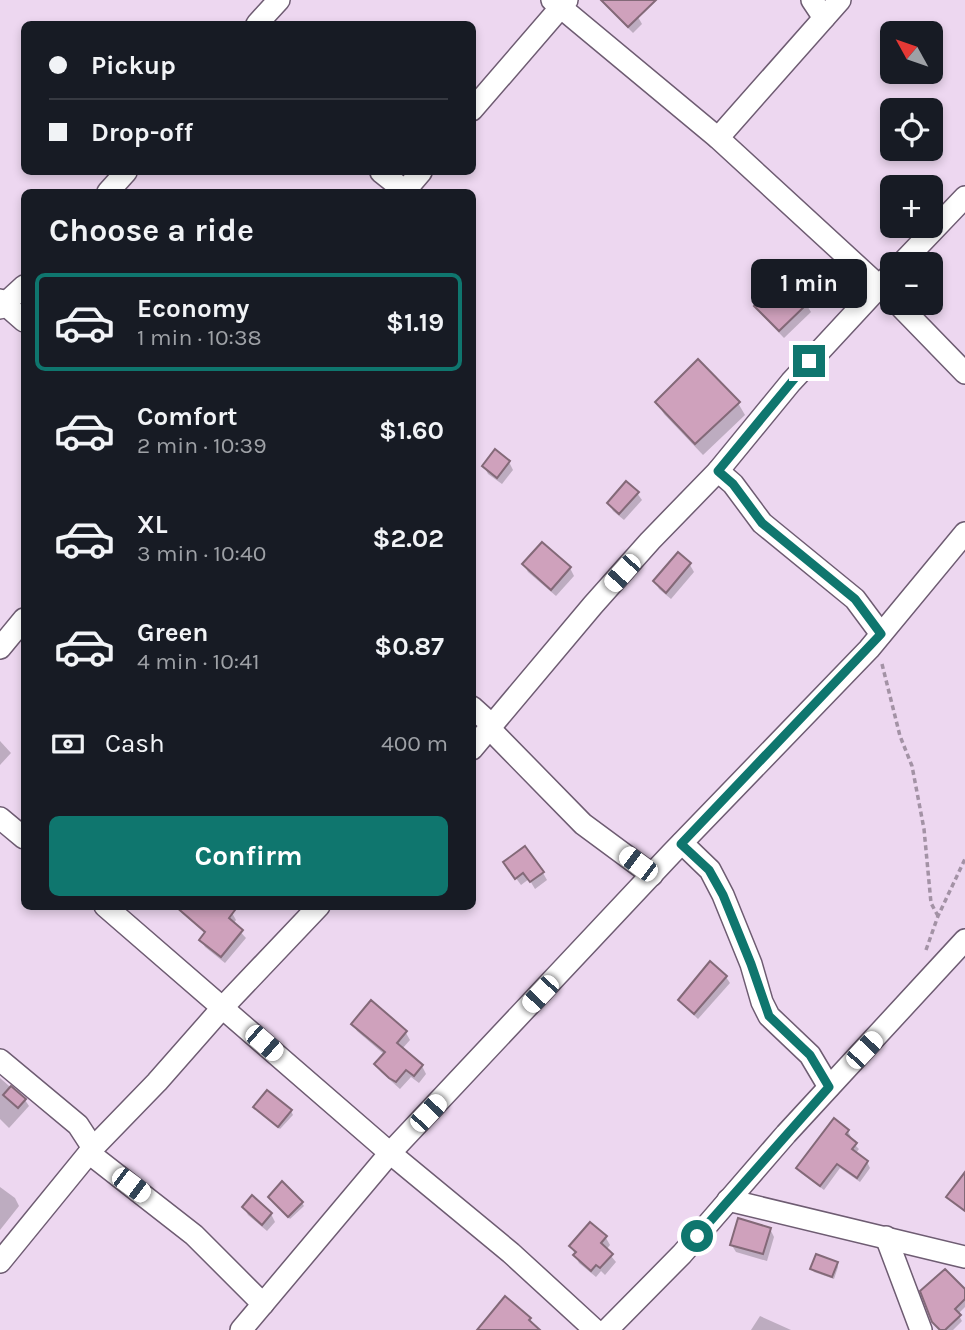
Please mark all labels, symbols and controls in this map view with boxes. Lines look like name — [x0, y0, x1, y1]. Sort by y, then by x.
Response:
north arrow — [880, 21, 943, 84]
map controls — [880, 21, 943, 315]
text: Pickup — [91, 50, 176, 81]
button: locate — [880, 98, 943, 161]
text: Drop-off — [91, 117, 193, 148]
button: + — [880, 175, 943, 238]
text: Choose a ride — [49, 212, 254, 249]
button: − — [880, 252, 943, 315]
callout: 1 min — [751, 260, 867, 308]
text: 1 min — [780, 270, 838, 297]
icon: car — [53, 291, 116, 354]
text: Economy — [137, 293, 249, 324]
text: $1.19 — [386, 307, 444, 338]
text: 1 min · 10:38 — [137, 324, 262, 351]
route end — [793, 345, 825, 377]
icon: car — [53, 399, 116, 462]
text: Comfort — [137, 401, 238, 432]
text: $1.60 — [379, 415, 444, 446]
text: 2 min · 10:39 — [137, 432, 267, 459]
icon: car — [53, 507, 116, 570]
text: XL — [137, 509, 168, 540]
text: $2.02 — [373, 523, 444, 554]
text: 3 min · 10:40 — [137, 540, 266, 567]
car — [601, 550, 644, 596]
icon: car — [53, 615, 116, 678]
text: Green — [137, 617, 209, 648]
text: $0.87 — [374, 631, 444, 662]
text: 4 min · 10:41 — [137, 648, 260, 675]
icon: cash — [49, 725, 87, 763]
text: Cash — [105, 728, 165, 759]
text: 400 m — [381, 730, 448, 757]
button: Confirm — [49, 816, 448, 896]
car — [615, 843, 662, 885]
car — [518, 971, 563, 1017]
car — [242, 1021, 287, 1065]
car — [842, 1027, 887, 1073]
car — [406, 1090, 451, 1136]
car — [108, 1164, 155, 1206]
route start — [681, 1220, 713, 1252]

